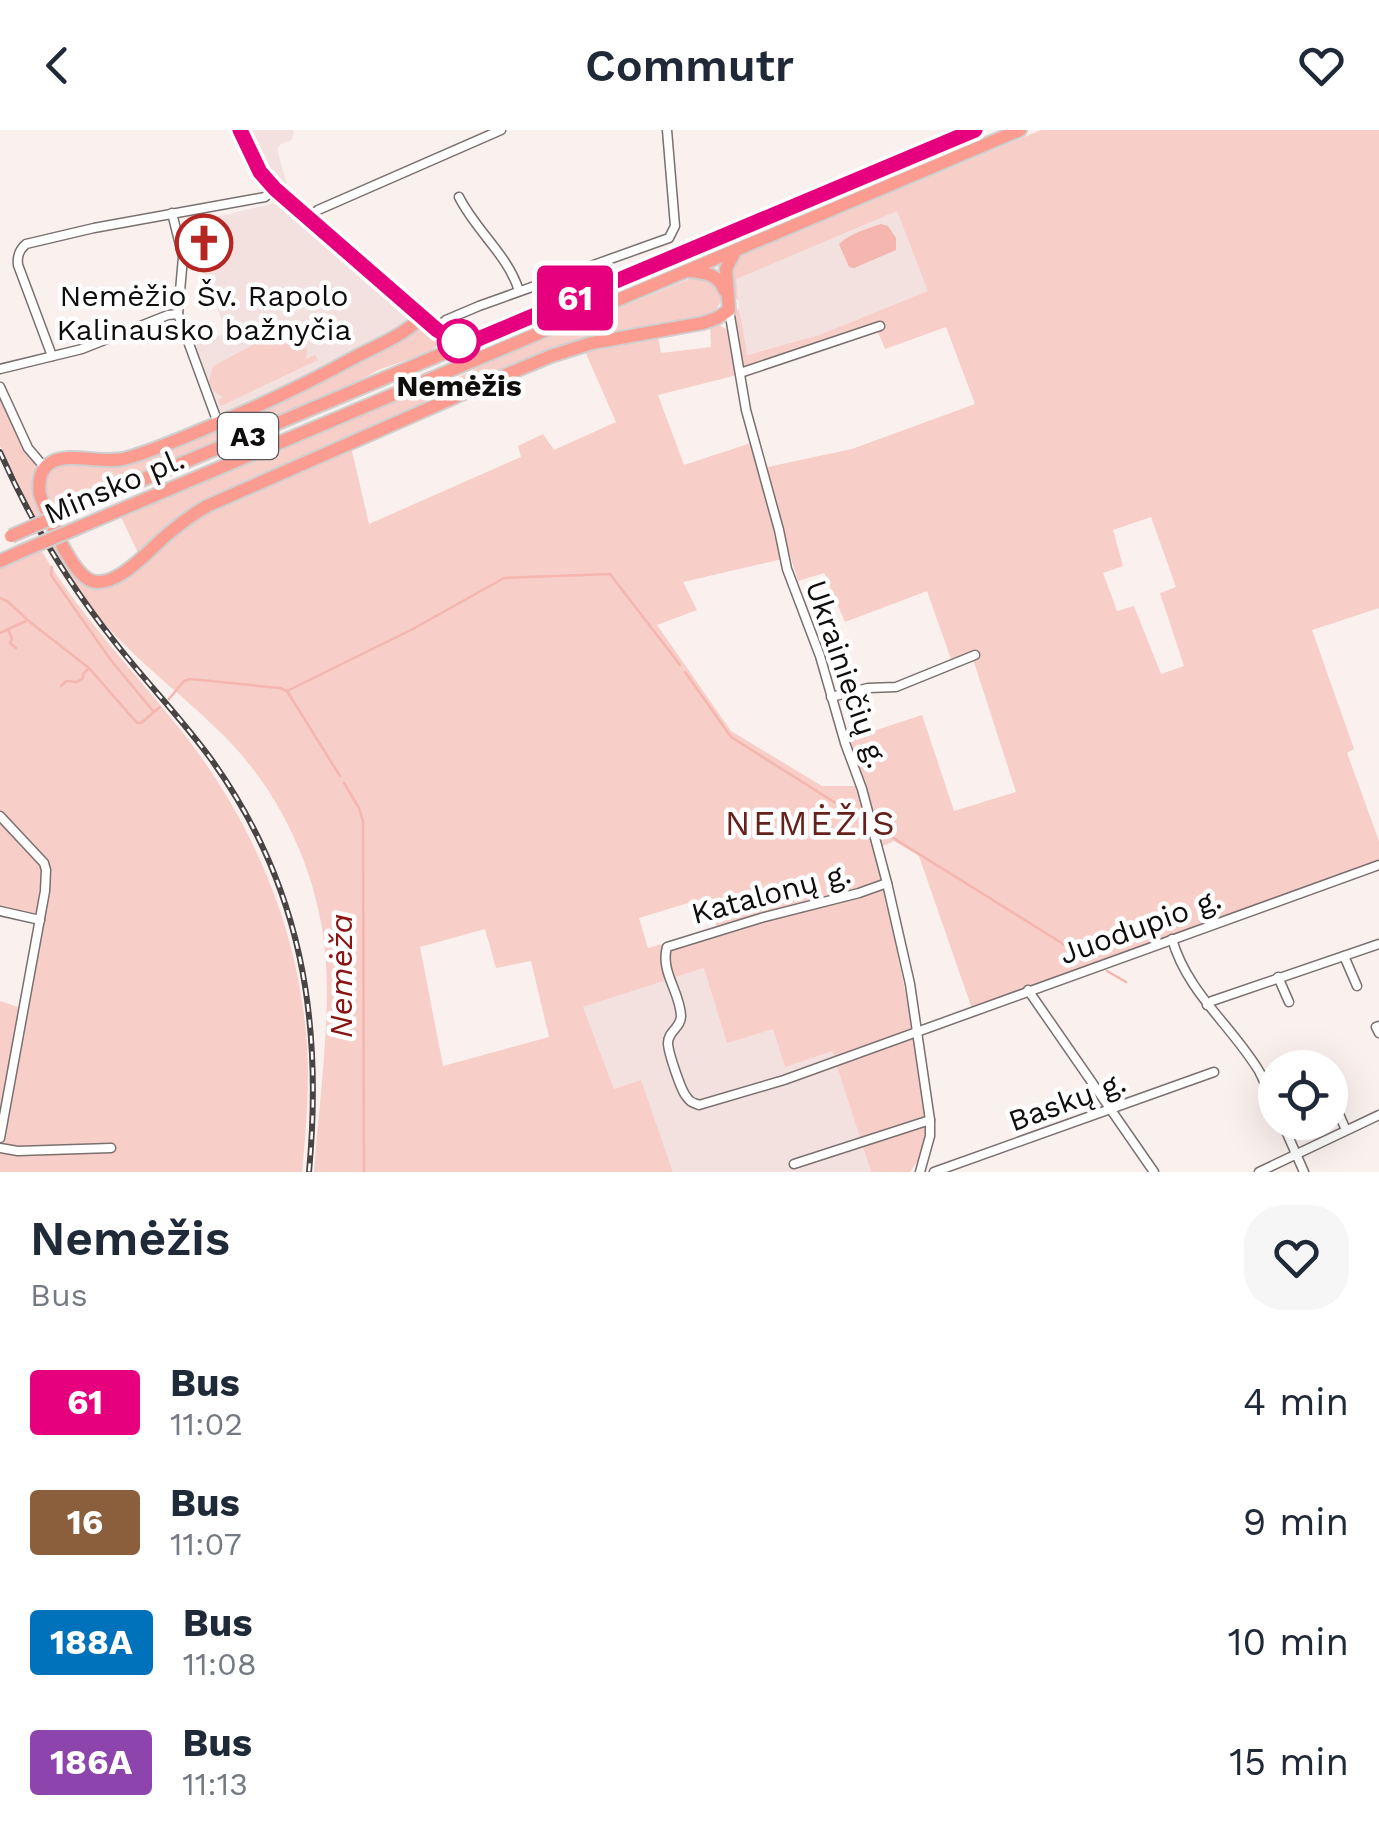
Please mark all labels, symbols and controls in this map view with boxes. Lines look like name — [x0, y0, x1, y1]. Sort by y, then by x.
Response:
icon: back — [30, 38, 85, 93]
icon: heart — [1294, 38, 1349, 93]
text: Commutr — [585, 39, 794, 92]
church icon: Nemėžio Šv. Rapolo Kalinausko bažnyčia — [174, 213, 234, 273]
line badge: 61 — [530, 266, 620, 330]
text: 61 — [557, 277, 593, 319]
place label: Nemėžio Šv. Rapolo Kalinausko bažnyčia — [56, 278, 352, 347]
marker: Nemėžis — [438, 320, 480, 362]
place label: Nemėžis — [396, 368, 522, 403]
road number: A3 — [218, 413, 278, 459]
street label: Minsko pl. — [39, 441, 189, 531]
street label: Ukrainiečių g. — [799, 576, 895, 772]
district label: NEMĖŽIS — [725, 802, 897, 844]
street label: Katalonų g. — [687, 855, 855, 931]
street label: Juodupio g. — [1054, 881, 1226, 971]
water label: Nemėža — [322, 914, 360, 1038]
map controls — [1258, 1050, 1348, 1140]
button: locate — [1258, 1050, 1348, 1140]
street label: Baskų g. — [1004, 1064, 1130, 1138]
button: heart — [1244, 1205, 1349, 1310]
text: Nemėžis — [30, 1210, 230, 1267]
text: Bus — [30, 1276, 88, 1314]
text: Bus — [170, 1361, 240, 1405]
text: 4 min — [1243, 1380, 1349, 1424]
text: 61 — [67, 1381, 103, 1423]
text: 11:02 — [170, 1405, 243, 1443]
text: Bus — [170, 1481, 240, 1525]
text: 9 min — [1243, 1500, 1349, 1544]
text: 16 — [67, 1501, 103, 1543]
text: 11:07 — [170, 1525, 242, 1563]
text: Bus — [183, 1601, 252, 1645]
text: 10 min — [1228, 1620, 1349, 1664]
text: 188A — [50, 1621, 133, 1663]
text: 11:08 — [183, 1645, 257, 1683]
text: Bus — [182, 1721, 252, 1765]
text: 15 min — [1229, 1740, 1349, 1784]
text: 186A — [50, 1741, 132, 1783]
text: 11:13 — [182, 1765, 248, 1803]

